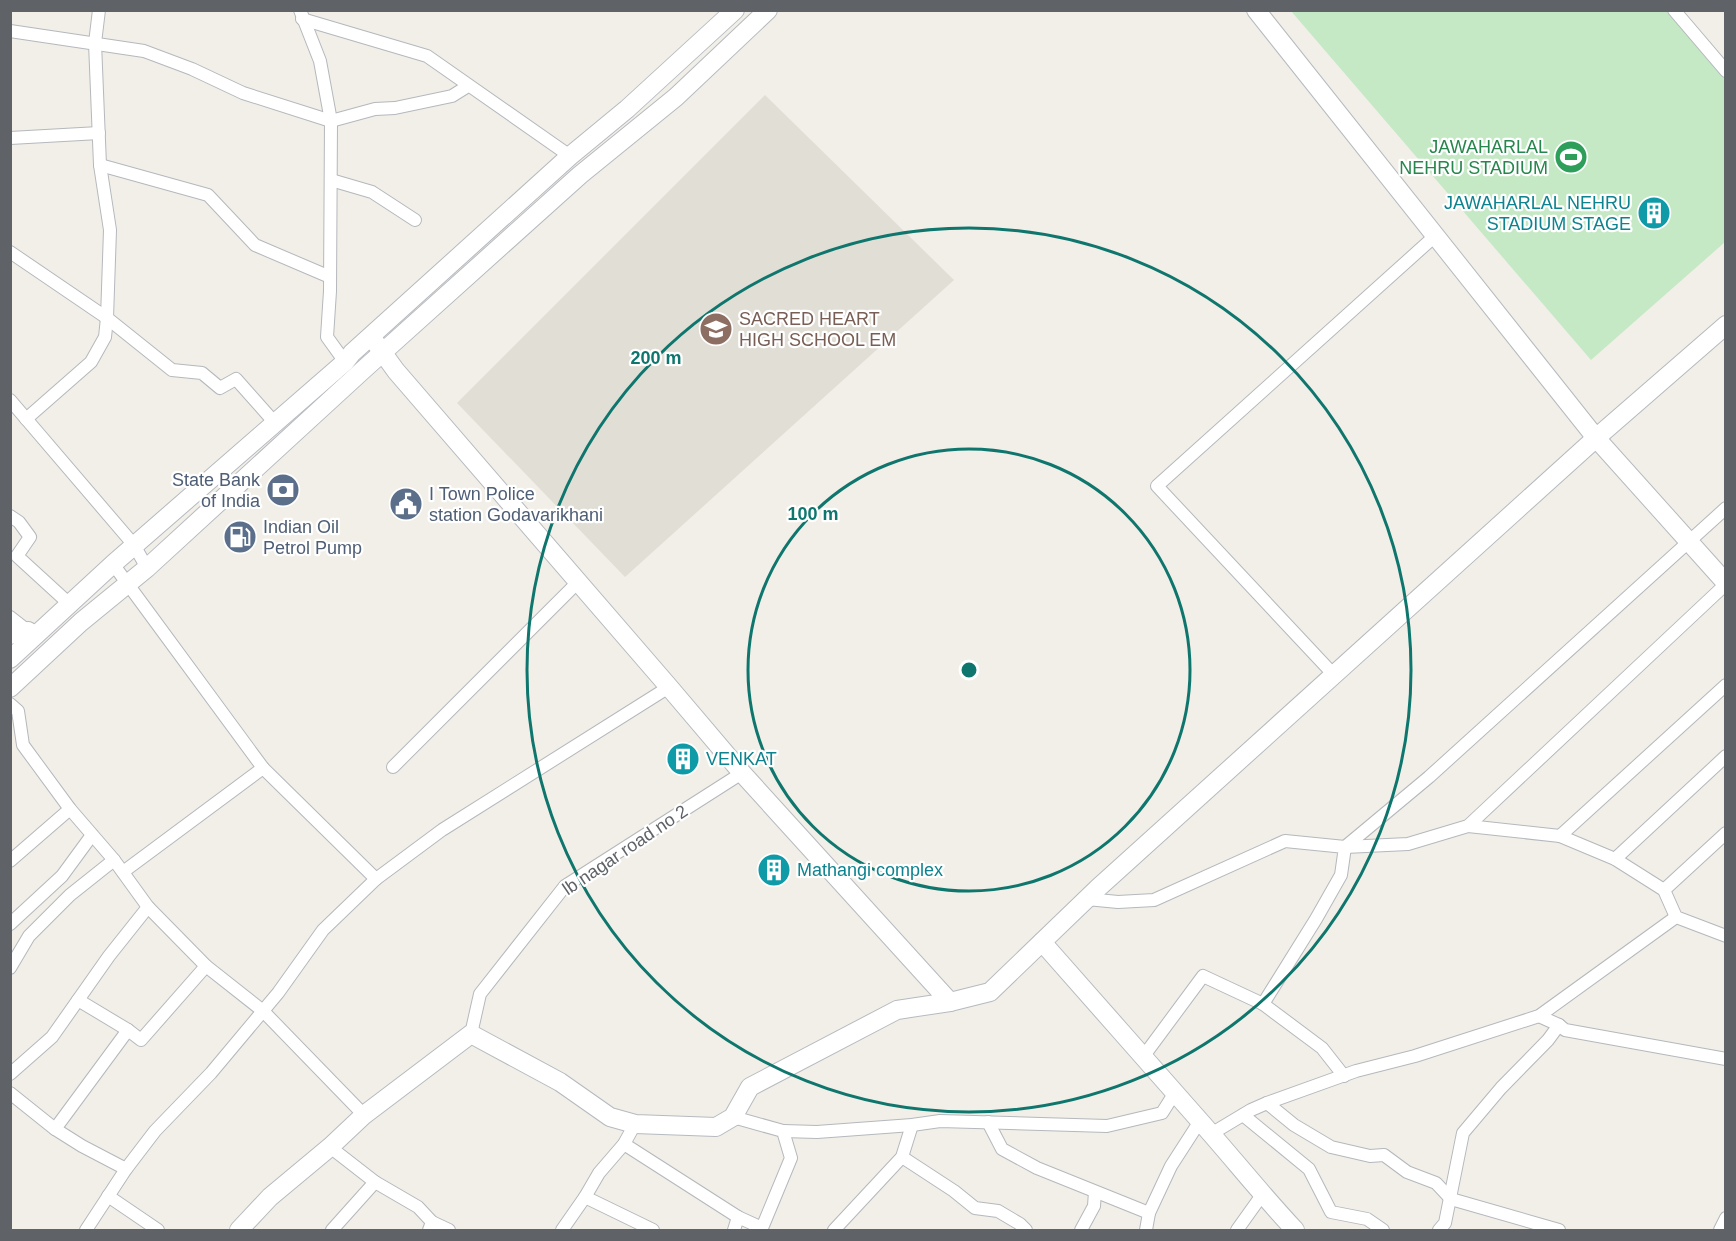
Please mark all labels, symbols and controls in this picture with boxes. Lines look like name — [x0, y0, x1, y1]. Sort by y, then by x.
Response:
place label: JAWAHARLAL NEHRU STADIUM — [1399, 137, 1548, 178]
sports icon: JAWAHARLAL NEHRU STADIUM — [1553, 139, 1589, 175]
place label: JAWAHARLAL NEHRU STADIUM STAGE — [1444, 193, 1631, 234]
building icon: JAWAHARLAL NEHRU STADIUM STAGE — [1636, 195, 1672, 231]
place label: SACRED HEART HIGH SCHOOL EM — [739, 309, 896, 350]
school or university icon: SACRED HEART HIGH SCHOOL EM — [698, 311, 734, 347]
text: 200 m — [630, 348, 682, 368]
place label: State Bank of India — [172, 470, 261, 511]
bank icon: State Bank of India — [265, 472, 301, 508]
place label: I Town Police station Godavarikhani — [429, 484, 603, 525]
public building icon: I Town Police station Godavarikhani — [388, 486, 424, 522]
text: 100 m — [787, 504, 839, 524]
place label: Indian Oil Petrol Pump — [263, 517, 362, 558]
fuel station icon: Indian Oil Petrol Pump — [222, 519, 258, 555]
centre of rings — [959, 660, 979, 680]
building icon: VENKAT — [665, 741, 701, 777]
place label: VENKAT — [706, 749, 777, 769]
street label: lb nagar road no 2 — [559, 801, 691, 899]
building icon: Mathangi complex — [756, 852, 792, 888]
place label: Mathangi complex — [797, 860, 943, 880]

